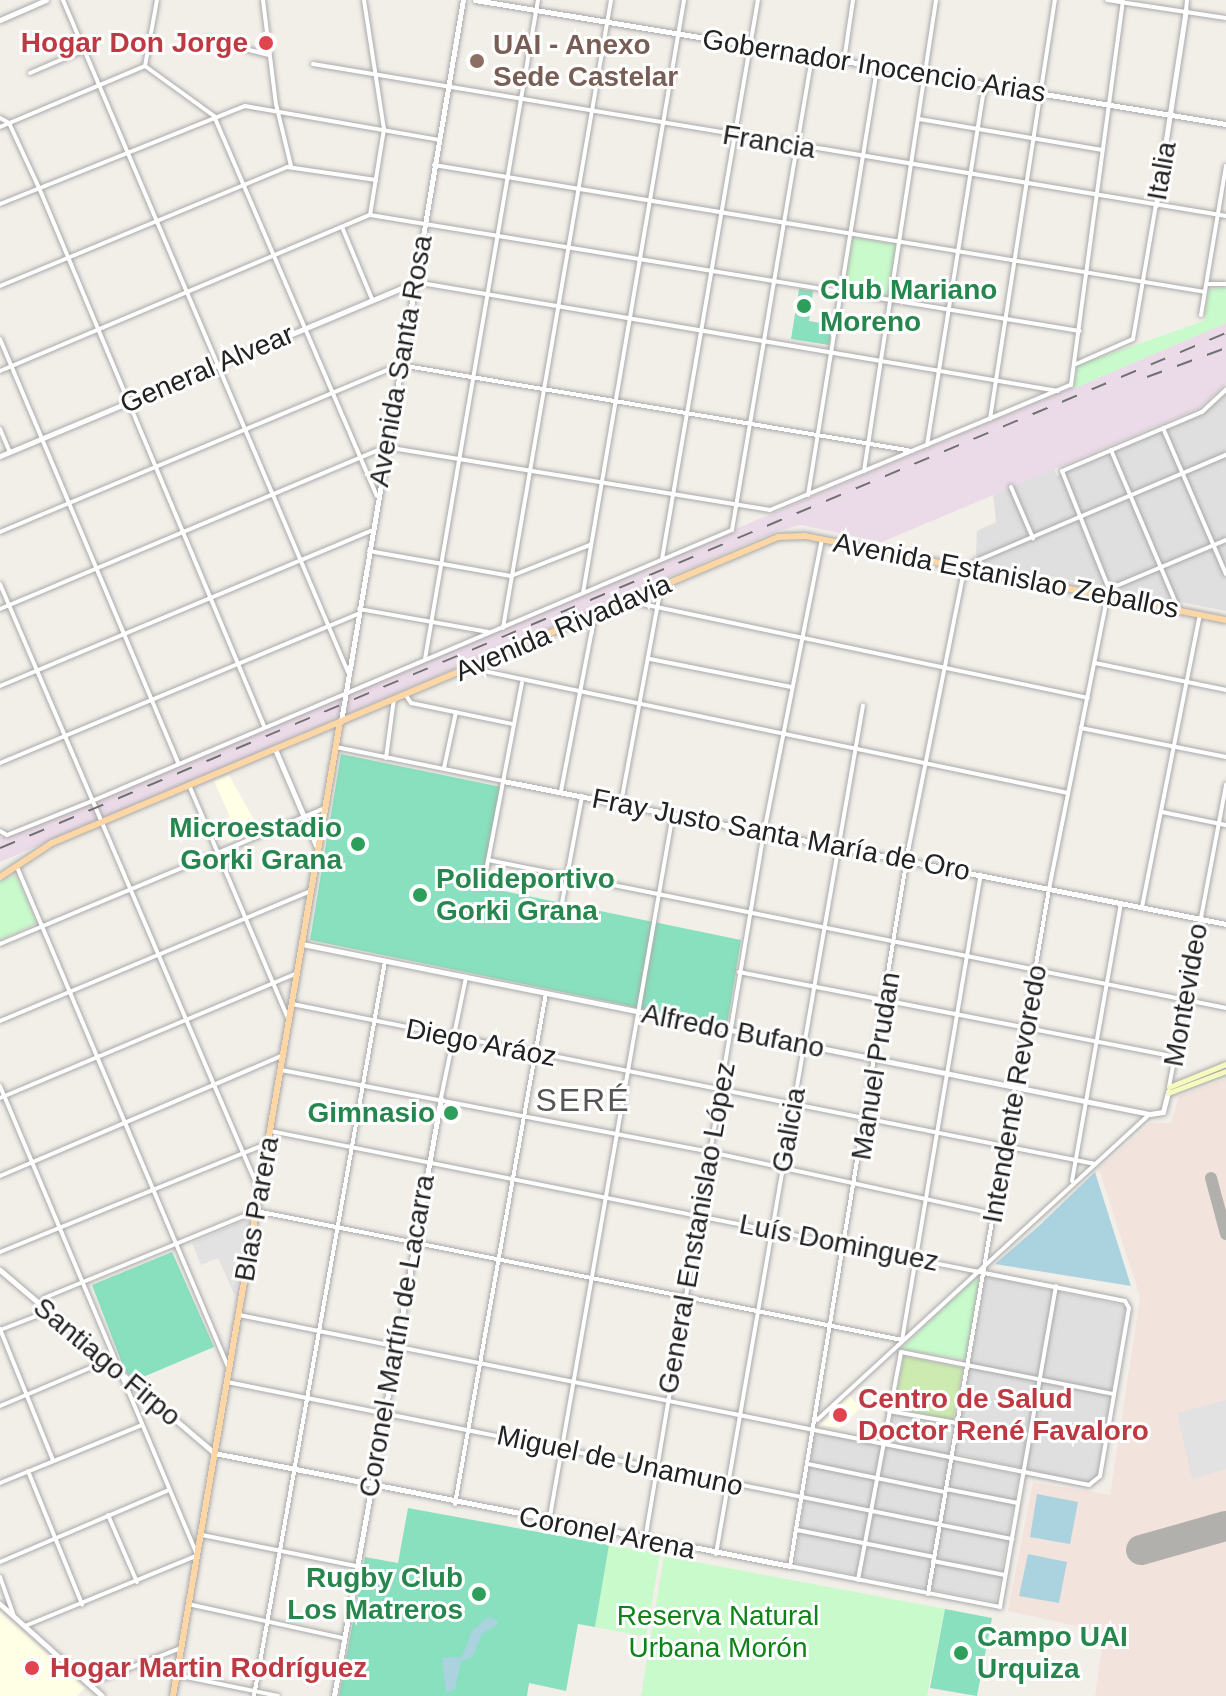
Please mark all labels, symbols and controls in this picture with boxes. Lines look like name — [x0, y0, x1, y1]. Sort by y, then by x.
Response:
street label: Gobernador Inocencio Arias — [699, 22, 1049, 110]
place label: Hogar Don Jorge — [21, 26, 248, 60]
place label: UAI - Anexo Sede Castelar — [493, 28, 678, 94]
marker: Hogar Don Jorge — [255, 32, 277, 54]
marker: UAI - Anexo Sede Castelar — [468, 52, 486, 70]
street label: Francia — [720, 118, 818, 166]
street label: Italia — [1140, 139, 1184, 203]
street label: Avenida Santa Rosa — [362, 233, 440, 489]
place label: Club Mariano Moreno — [820, 273, 997, 339]
marker: Club Mariano Moreno — [795, 297, 813, 315]
street label: General Alvear — [114, 317, 300, 421]
street label: Avenida Estanislao Zeballos — [830, 526, 1182, 626]
street label: Avenida Rivadavia — [450, 567, 676, 689]
street label: Fray Justo Santa María de Oro — [589, 782, 973, 888]
place label: Microestadio Gorki Grana — [169, 811, 342, 877]
marker: Microestadio Gorki Grana — [349, 835, 367, 853]
place label: Polideportivo Gorki Grana — [436, 862, 615, 928]
marker: Polideportivo Gorki Grana — [411, 886, 429, 904]
street label: Montevideo — [1157, 921, 1215, 1069]
street label: Intendente Revoredo — [976, 962, 1054, 1226]
street label: Manuel Prudan — [845, 970, 907, 1162]
street label: Alfredo Bufano — [639, 997, 827, 1065]
street label: Diego Aráoz — [402, 1012, 560, 1074]
street label: General Enstanislao López — [651, 1060, 743, 1396]
district label: SERÉ — [535, 1081, 631, 1119]
street label: Galicia — [765, 1085, 813, 1175]
place label: Gimnasio — [307, 1096, 435, 1130]
marker: Gimnasio — [442, 1104, 460, 1122]
street label: Blas Parera — [228, 1134, 286, 1284]
street label: Coronel Martín de Lacarra — [352, 1172, 442, 1500]
street label: Luís Dominguez — [736, 1207, 942, 1279]
street label: Santiago Firpo — [26, 1291, 188, 1433]
place label: Centro de Salud Doctor René Favaloro — [858, 1382, 1149, 1448]
marker: Centro de Salud Doctor René Favaloro — [829, 1404, 851, 1426]
street label: Miguel de Unamuno — [494, 1419, 746, 1503]
street label: Coronel Arena — [515, 1499, 699, 1567]
place label: Rugby Club Los Matreros — [287, 1561, 463, 1627]
marker: Rugby Club Los Matreros — [470, 1585, 488, 1603]
park label: Reserva Natural Urbana Morón — [617, 1599, 819, 1665]
place label: Campo UAI Urquiza — [977, 1620, 1128, 1686]
marker: Campo UAI Urquiza — [952, 1644, 970, 1662]
place label: Hogar Martin Rodríguez — [50, 1651, 367, 1685]
marker: Hogar Martin Rodríguez — [21, 1657, 43, 1679]

